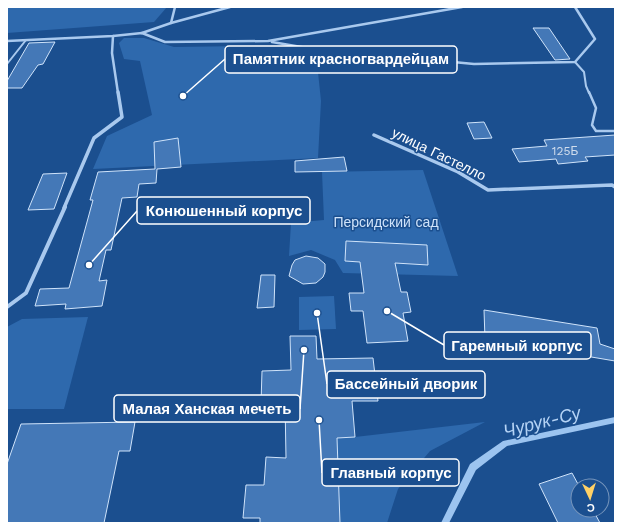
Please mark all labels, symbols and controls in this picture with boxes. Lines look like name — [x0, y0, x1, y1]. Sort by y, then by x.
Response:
callout: Памятник красногвардейцам — [225, 46, 457, 73]
text: Памятник красногвардейцам — [233, 50, 449, 68]
street label: улица Гастелло — [389, 124, 489, 184]
house number: 125Б — [552, 144, 578, 158]
callout: Конюшенный корпус — [137, 197, 310, 224]
text: Конюшенный корпус — [146, 202, 302, 220]
park label: Персидский сад — [333, 214, 439, 230]
callout: Гаремный корпус — [444, 332, 591, 359]
text: Гаремный корпус — [451, 337, 583, 355]
callout: Бассейный дворик — [327, 371, 485, 398]
text: Бассейный дворик — [335, 375, 478, 393]
callout: Малая Ханская мечеть — [114, 395, 300, 422]
text: Малая Ханская мечеть — [122, 400, 292, 418]
water label: Чурук-Су — [501, 402, 584, 441]
callout: Главный корпус — [322, 459, 459, 486]
text: Главный корпус — [330, 464, 452, 482]
north arrow — [570, 478, 610, 518]
text: С — [586, 501, 595, 514]

